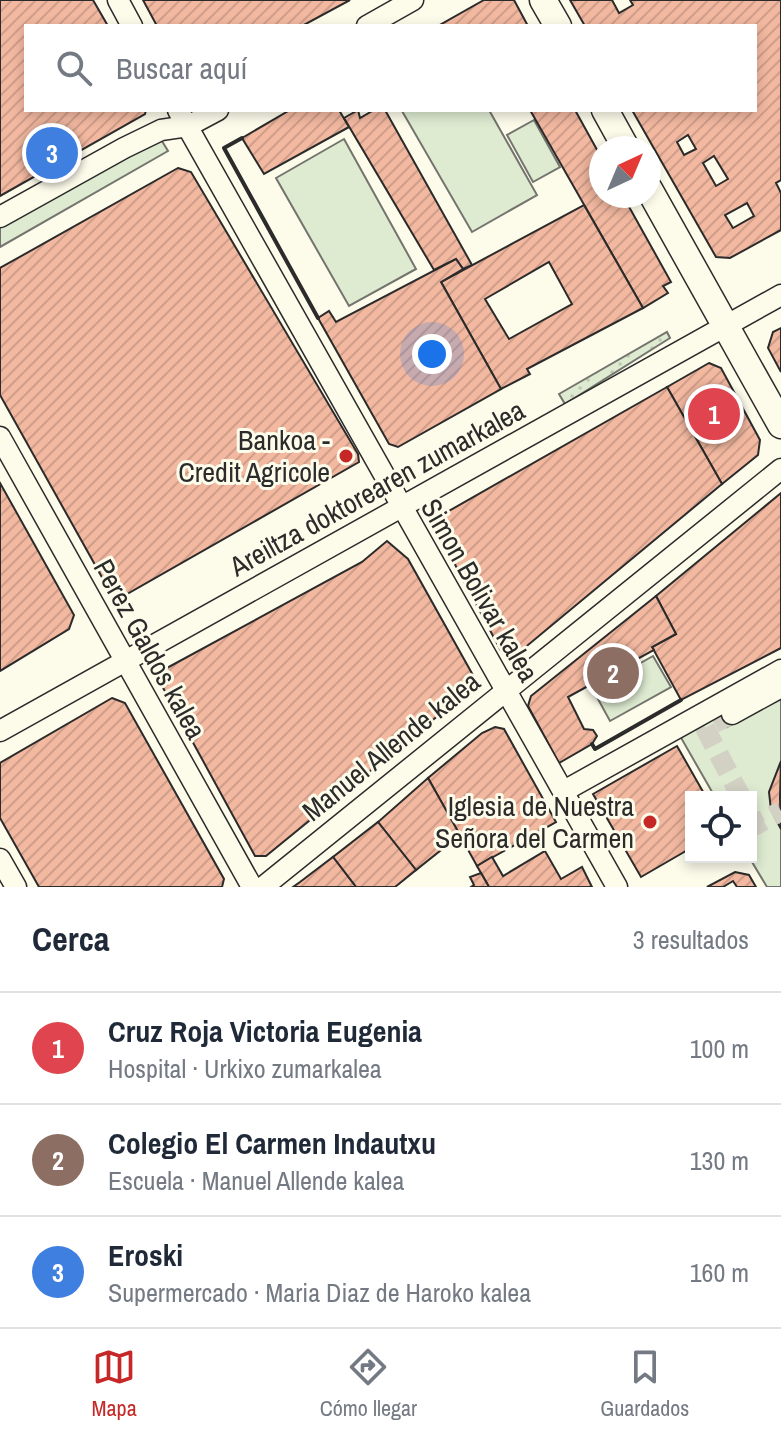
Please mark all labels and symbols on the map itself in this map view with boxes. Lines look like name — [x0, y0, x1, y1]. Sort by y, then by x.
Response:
pin: 3 — [26, 123, 78, 183]
north arrow — [589, 136, 661, 208]
your location — [412, 334, 452, 374]
pin: 1 — [688, 384, 740, 444]
street label: Areiltza doktorearen zumarkalea — [222, 391, 532, 586]
place label: Bankoa - Credit Agricole — [178, 421, 330, 491]
marker: Bankoa - Credit Agricole — [337, 447, 355, 465]
street label: Simon Bolivar kalea — [412, 492, 548, 689]
street label: Perez Galdos kalea — [85, 552, 215, 746]
pin: 2 — [587, 643, 639, 703]
street label: Manuel Allende kalea — [294, 662, 488, 829]
place label: Iglesia de Nuestra Señora del Carmen — [435, 787, 634, 857]
marker: Iglesia de Nuestra Señora del Carmen — [641, 813, 659, 831]

